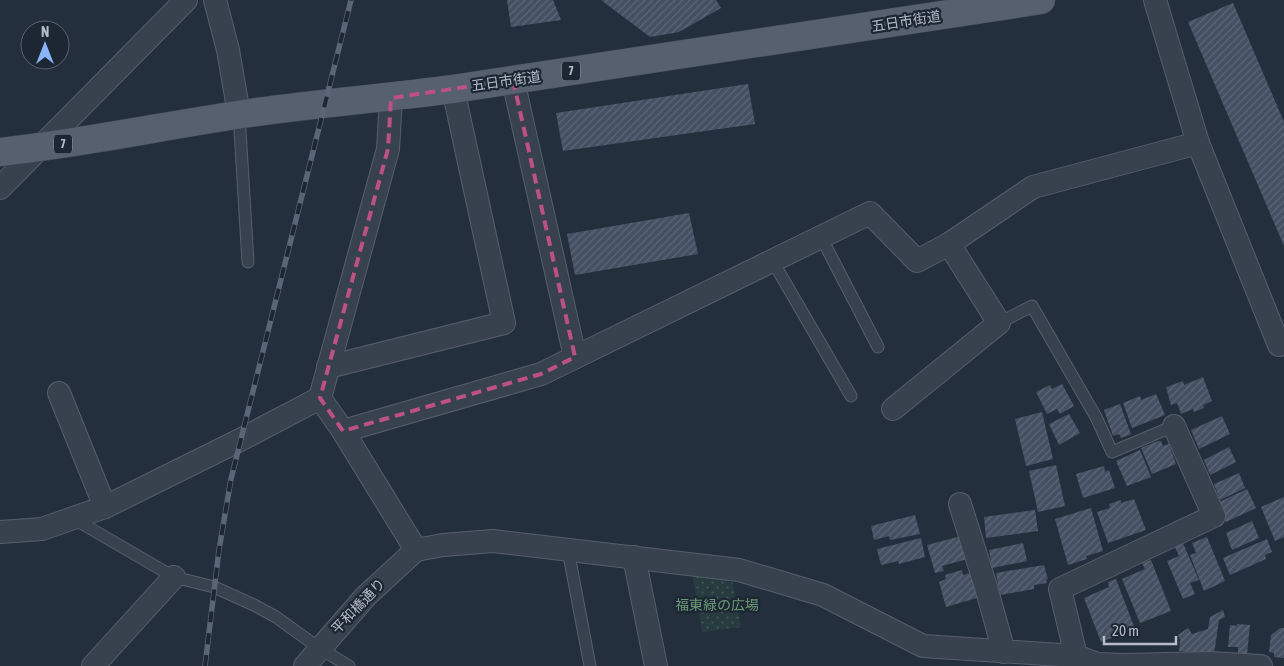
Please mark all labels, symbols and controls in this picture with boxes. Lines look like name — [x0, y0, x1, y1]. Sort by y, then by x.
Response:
street label: 五日市街道 — [870, 8, 942, 34]
north arrow — [20, 20, 70, 70]
text: N — [41, 24, 49, 40]
road number: 7 — [562, 61, 580, 80]
street label: 五日市街道 — [470, 68, 542, 94]
road number: 7 — [54, 134, 72, 154]
street label: 平和橋通り — [328, 575, 388, 637]
park label: 福東緑の広場 — [675, 597, 759, 613]
scale bar — [1104, 614, 1176, 646]
text: 20 m — [1112, 622, 1139, 639]

